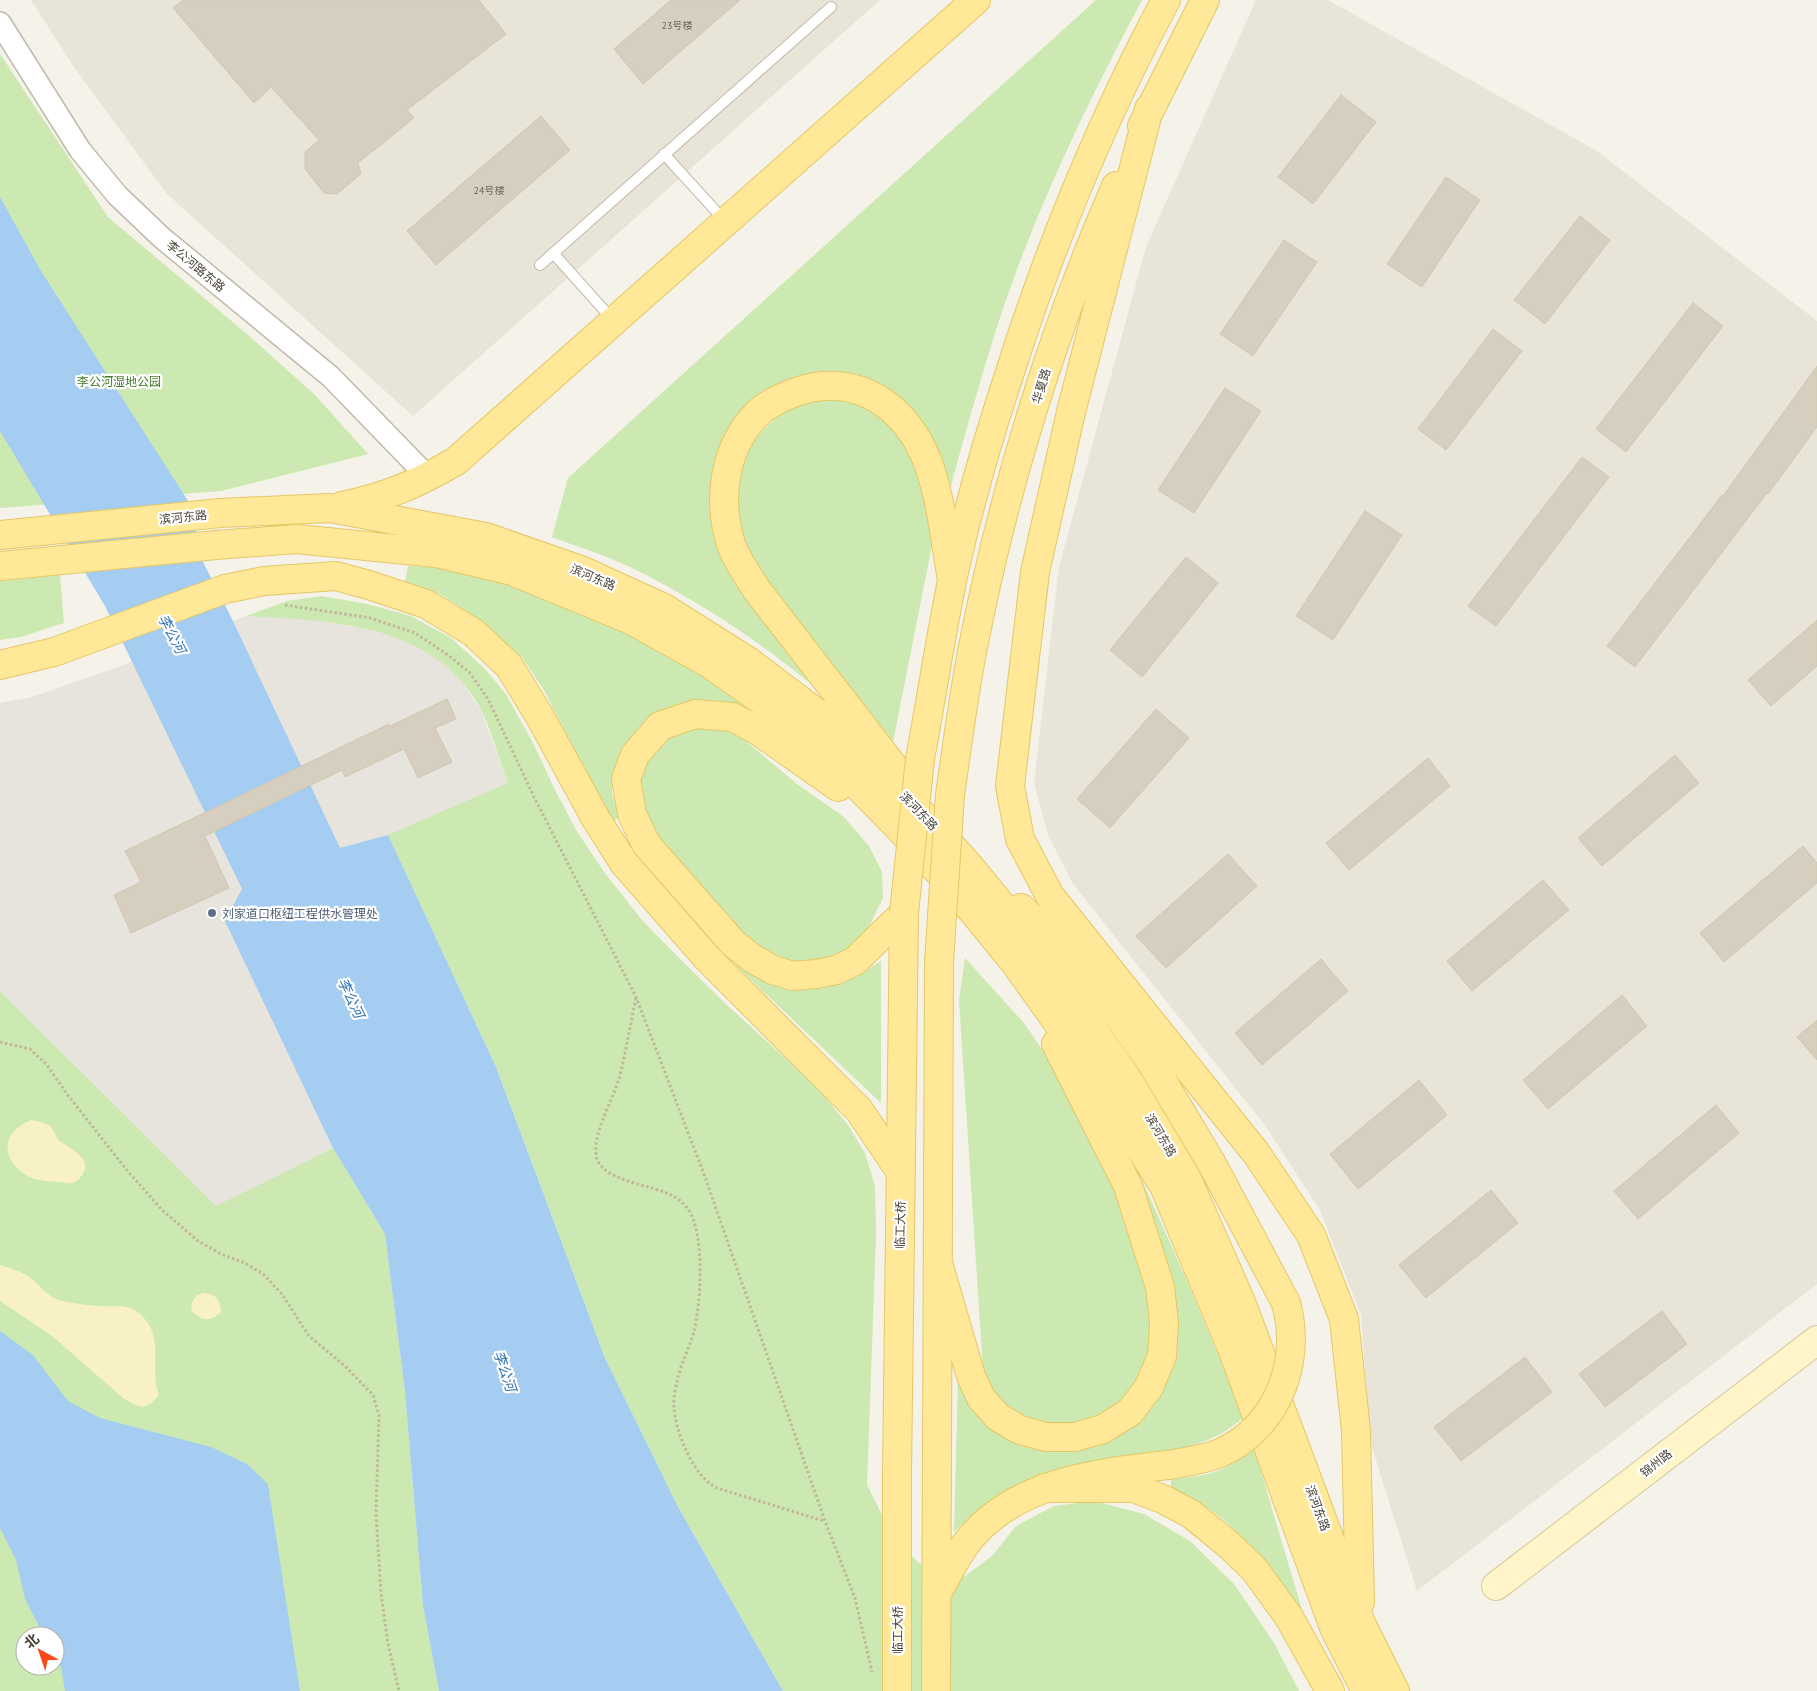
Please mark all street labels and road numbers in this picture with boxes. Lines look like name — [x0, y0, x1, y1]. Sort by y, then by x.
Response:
street label: 李公河路东路 — [164, 237, 228, 295]
street label: 华夏路 — [1029, 367, 1053, 405]
street label: 滨河东路 — [158, 507, 208, 527]
street label: 滨河东路 — [568, 561, 618, 593]
street label: 滨河东路 — [897, 789, 941, 833]
street label: 滨河东路 — [1142, 1111, 1180, 1159]
street label: 临工大桥 — [892, 1201, 908, 1249]
street label: 锦州路 — [1637, 1446, 1675, 1480]
street label: 滨河东路 — [1303, 1483, 1333, 1533]
street label: 临工大桥 — [890, 1606, 905, 1654]

